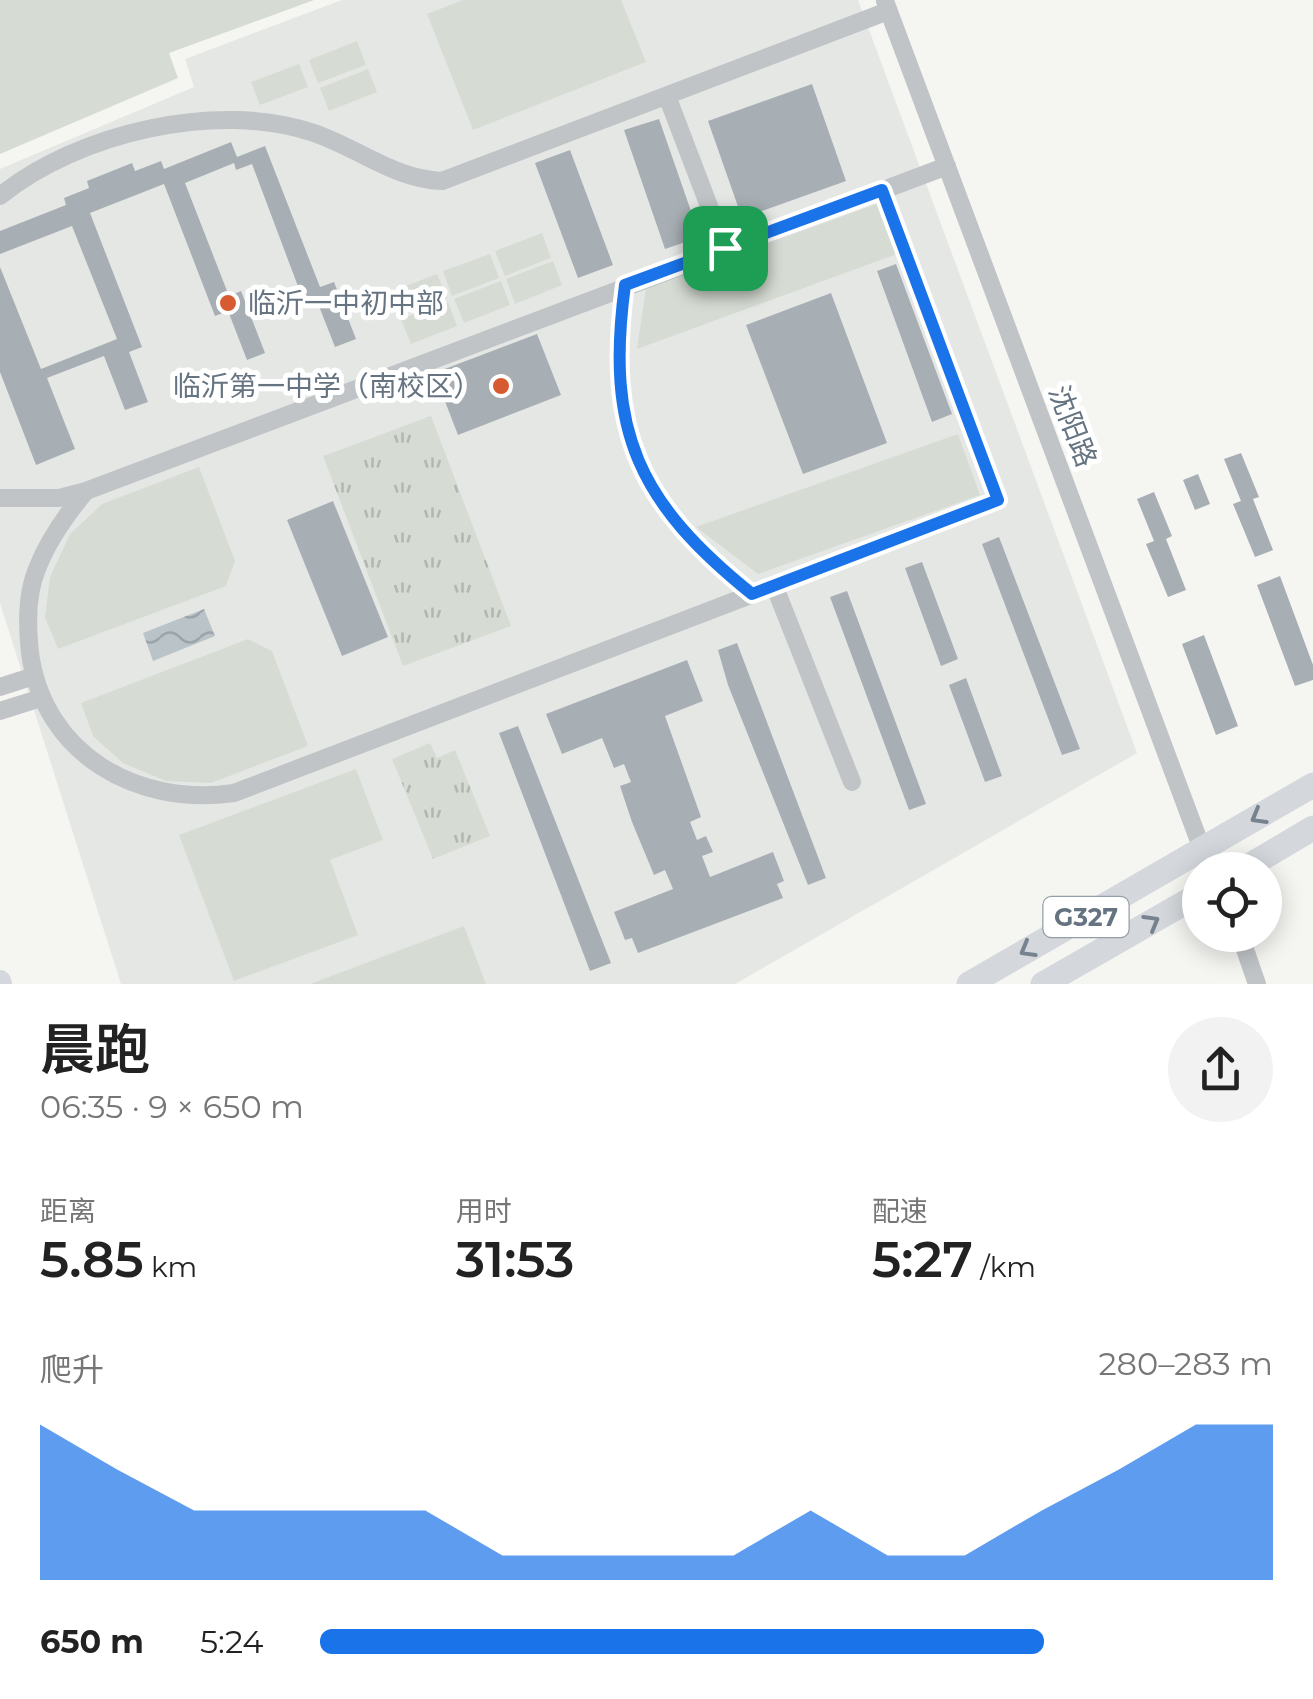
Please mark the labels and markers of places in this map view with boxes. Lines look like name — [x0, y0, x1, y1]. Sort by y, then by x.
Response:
pin — [683, 206, 768, 291]
place label: 临沂一中初中部 — [248, 286, 444, 320]
marker: 临沂一中初中部 — [217, 292, 239, 314]
place label: 临沂第一中学（南校区） — [173, 369, 481, 403]
marker: 临沂第一中学（南校区） — [490, 375, 512, 397]

